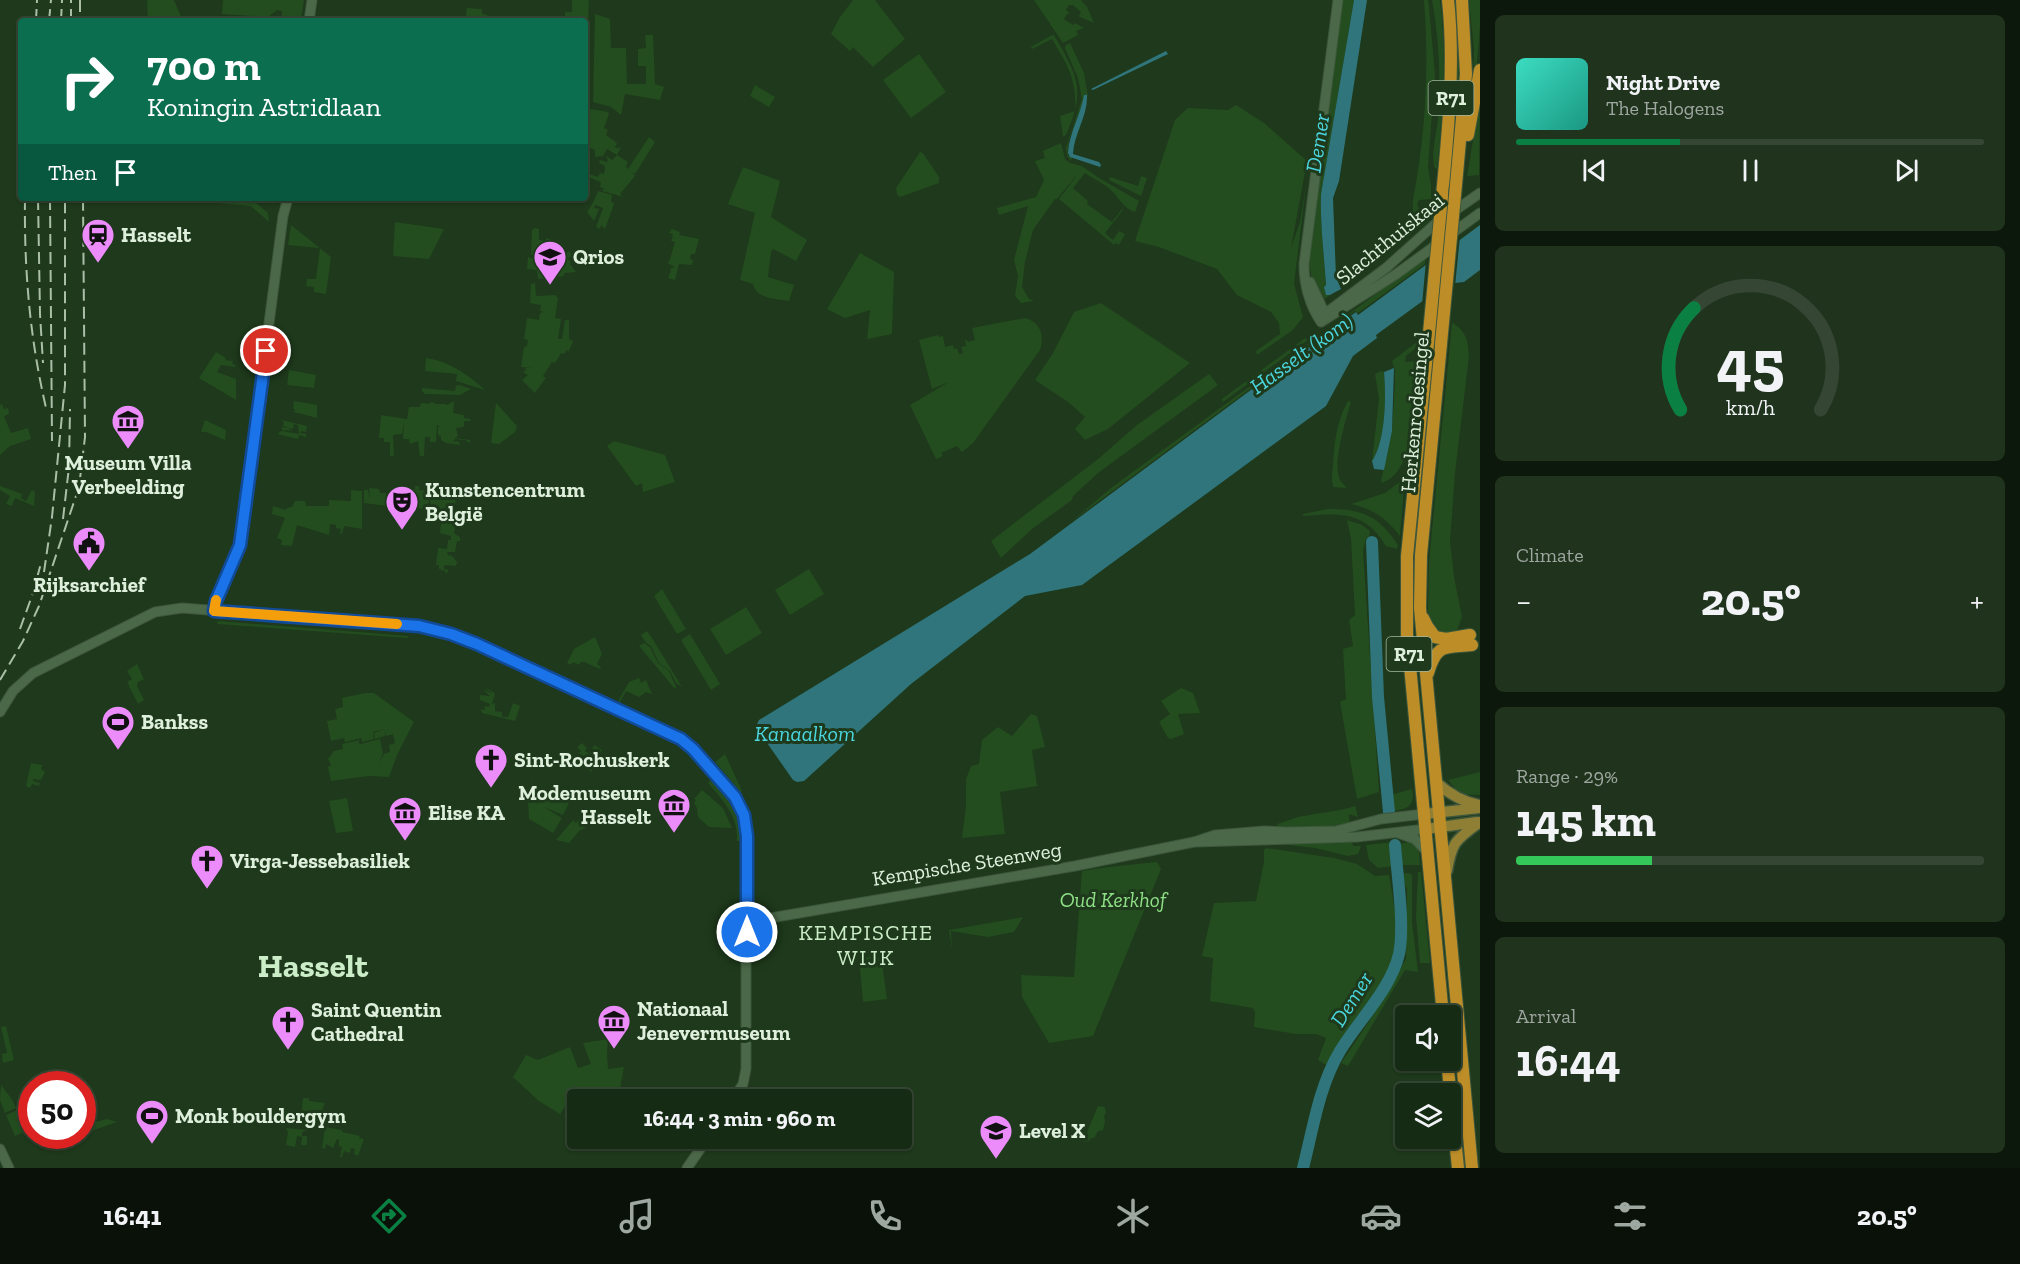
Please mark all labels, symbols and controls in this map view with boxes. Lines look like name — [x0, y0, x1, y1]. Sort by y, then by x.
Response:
text: 700 m — [147, 40, 261, 91]
icon: right — [48, 42, 126, 120]
text: Night Drive — [1606, 69, 1720, 96]
road number: R71 — [1428, 81, 1474, 115]
text: Koningin Astridlaan — [147, 91, 381, 123]
text: The Halogens — [1606, 96, 1724, 120]
water label: Demer — [1300, 111, 1336, 174]
icon: previous — [1578, 154, 1611, 187]
icon: pause — [1734, 154, 1767, 187]
icon: next — [1890, 154, 1923, 187]
icon: arrive — [109, 156, 142, 189]
text: Then — [48, 159, 97, 186]
street label: Slachthuiskaai — [1331, 187, 1449, 290]
station icon: Hasselt — [80, 217, 116, 264]
place label: Hasselt — [121, 222, 192, 247]
school or university icon: Qrios — [532, 239, 568, 286]
place label: Qrios — [573, 244, 625, 269]
water label: Hasselt (kom) — [1244, 307, 1358, 400]
pin — [240, 325, 291, 376]
text: 45 — [1716, 326, 1784, 401]
street label: Herkenrodesingel — [1395, 330, 1434, 493]
icon: arrive — [249, 334, 282, 367]
text: km/h — [1726, 396, 1774, 421]
museum icon: Museum Villa Verbeelding — [110, 403, 146, 450]
place label: Museum Villa Verbeelding — [64, 450, 192, 499]
place label: Kunstencentrum België — [425, 477, 586, 526]
theatre icon: Kunstencentrum België — [384, 484, 420, 531]
public building icon: Rijksarchief — [71, 525, 107, 572]
text: Climate — [1516, 543, 1584, 567]
place label: Rijksarchief — [33, 572, 147, 597]
text: 20.5° — [1701, 573, 1801, 627]
text: − — [1516, 581, 1531, 620]
text: + — [1970, 581, 1984, 620]
road number: R71 — [1386, 637, 1432, 671]
sports icon: Bankss — [100, 704, 136, 751]
place label: Bankss — [141, 709, 208, 734]
water label: Kanaalkom — [755, 720, 855, 747]
church icon: Sint-Rochuskerk — [473, 742, 509, 789]
place label: Sint-Rochuskerk — [514, 747, 670, 772]
text: Range · 29% — [1516, 764, 1618, 788]
place label: Modemuseum Hasselt — [518, 780, 652, 829]
museum icon: Modemuseum Hasselt — [656, 787, 692, 834]
text: 145 km — [1516, 794, 1656, 848]
museum icon: Elise KA — [387, 795, 423, 842]
place label: Elise KA — [428, 800, 506, 825]
street label: Kempische Steenweg — [870, 836, 1064, 891]
church icon: Virga-Jessebasiliek — [189, 843, 225, 890]
place label: Virga-Jessebasiliek — [230, 848, 410, 873]
park label: Oud Kerkhof — [1060, 887, 1169, 912]
position arrow — [715, 900, 779, 964]
district label: KEMPISCHE WIJK — [798, 919, 934, 971]
district label: Hasselt — [258, 946, 369, 985]
water label: Demer — [1324, 967, 1379, 1032]
place label: Nationaal Jenevermuseum — [637, 996, 791, 1045]
place label: Saint Quentin Cathedral — [311, 997, 442, 1046]
museum icon: Nationaal Jenevermuseum — [596, 1003, 632, 1050]
church icon: Saint Quentin Cathedral — [270, 1004, 306, 1051]
text: Arrival — [1516, 1004, 1576, 1028]
map controls — [1395, 1005, 1461, 1149]
button: sound — [1395, 1005, 1461, 1071]
text: 16:44 — [1516, 1034, 1621, 1088]
speed limit sign: 50 — [18, 1071, 96, 1149]
button: layers — [1395, 1083, 1461, 1149]
sports icon: Monk bouldergym — [134, 1098, 170, 1145]
place label: Monk bouldergym — [175, 1103, 347, 1128]
text: 16:44 · 3 min · 960 m — [643, 1105, 836, 1132]
school or university icon: Level X — [978, 1113, 1014, 1160]
place label: Level X — [1019, 1118, 1085, 1143]
icon: directions — [368, 1195, 410, 1237]
icon: music — [616, 1195, 658, 1237]
icon: phone — [864, 1195, 906, 1237]
icon: climate — [1112, 1195, 1154, 1237]
icon: car — [1360, 1195, 1402, 1237]
icon: filters — [1609, 1195, 1651, 1237]
text: 16:41 — [103, 1200, 161, 1232]
text: 20.5° — [1857, 1200, 1917, 1232]

